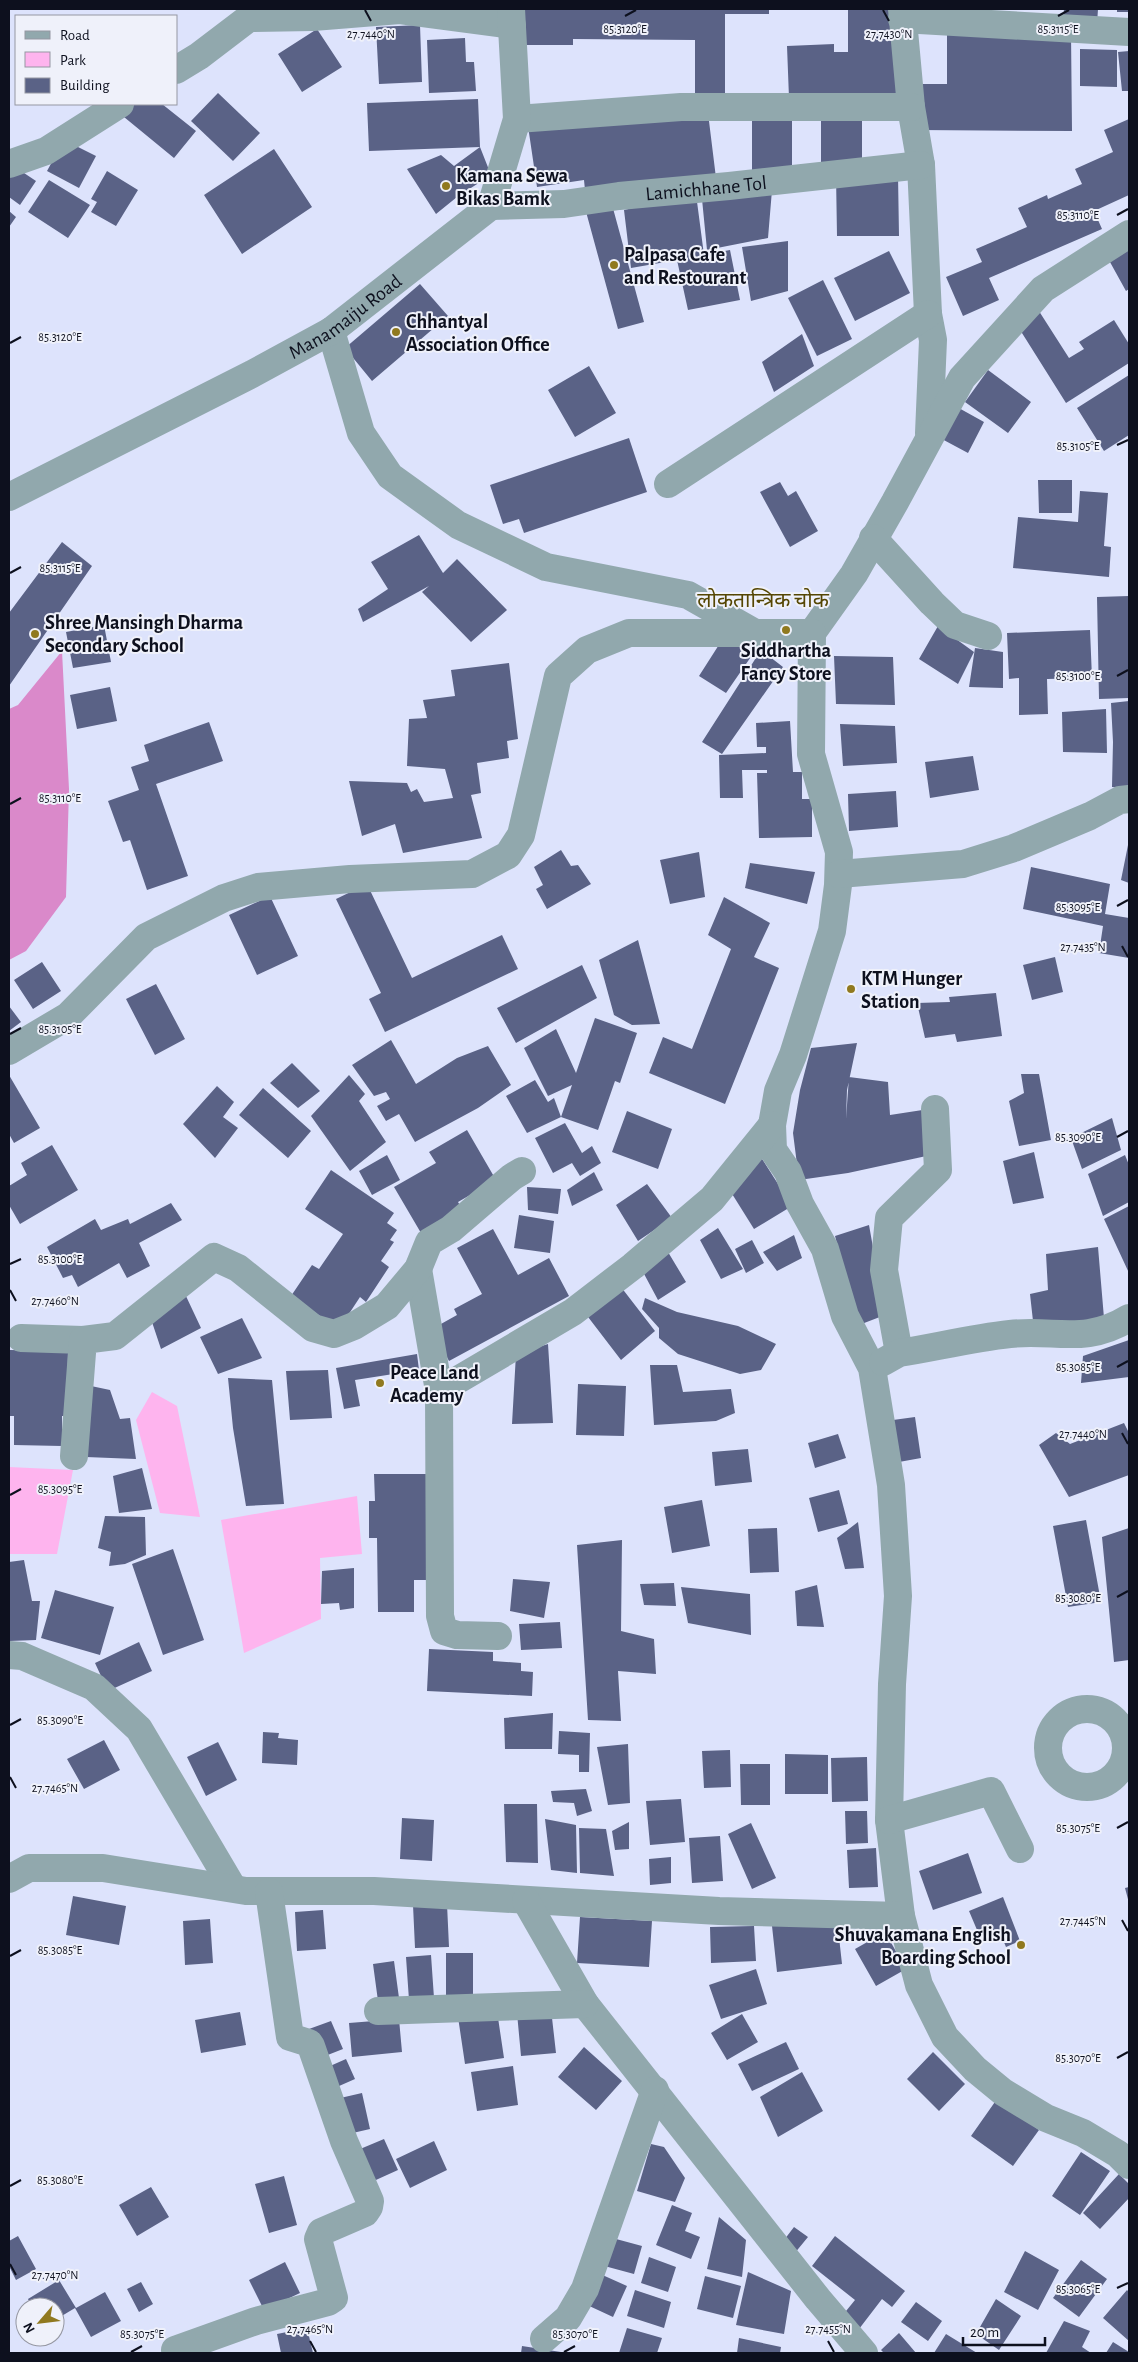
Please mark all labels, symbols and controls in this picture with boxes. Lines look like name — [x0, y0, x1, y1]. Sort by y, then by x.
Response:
legend — [15, 15, 178, 105]
text: 85.3120°E — [603, 23, 647, 35]
text: 85.3115°E — [1038, 23, 1079, 35]
text: Road — [60, 28, 90, 43]
text: 27.7440°N — [347, 28, 395, 40]
text: 27.7430°N — [866, 28, 912, 40]
text: Park — [60, 53, 86, 68]
text: Building — [60, 78, 110, 93]
place label: Kamana Sewa Bikas Bamk — [456, 166, 569, 209]
street label: Lamichhane Tol — [645, 173, 768, 205]
marker: Kamana Sewa Bikas Bamk — [440, 180, 452, 192]
text: 85.3110°E — [1057, 209, 1099, 221]
place label: Palpasa Cafe and Restourant — [624, 245, 747, 288]
marker: Palpasa Cafe and Restourant — [608, 259, 620, 271]
street label: Manamaiju Road — [286, 271, 406, 363]
place label: Chhantyal Association Office — [406, 312, 550, 355]
marker: Chhantyal Association Office — [390, 326, 402, 338]
text: 85.3120°E — [38, 331, 82, 343]
text: 85.3105°E — [1056, 440, 1100, 452]
text: 85.3115°E — [40, 562, 81, 574]
district label: लोकतान्त्रिक चोक — [697, 588, 830, 611]
place label: Shree Mansingh Dharma Secondary School — [45, 613, 244, 656]
marker: Siddhartha Fancy Store — [780, 624, 792, 636]
marker: Shree Mansingh Dharma Secondary School — [29, 628, 41, 640]
place label: Siddhartha Fancy Store — [740, 641, 832, 684]
text: 85.3100°E — [1056, 670, 1100, 682]
text: 85.3110°E — [39, 792, 81, 804]
text: 85.3095°E — [1056, 901, 1101, 913]
text: 27.7435°N — [1060, 941, 1106, 953]
place label: KTM Hunger Station — [861, 969, 962, 1012]
marker: KTM Hunger Station — [845, 983, 857, 995]
text: 85.3105°E — [38, 1023, 82, 1035]
text: 85.3090°E — [1055, 1131, 1101, 1143]
text: 85.3100°E — [38, 1253, 82, 1265]
text: 27.7460°N — [31, 1295, 79, 1307]
text: 85.3085°E — [1056, 1361, 1101, 1373]
place label: Peace Land Academy — [390, 1363, 479, 1406]
marker: Peace Land Academy — [374, 1377, 386, 1389]
text: 27.7440°N — [1059, 1428, 1107, 1440]
text: 85.3095°E — [38, 1483, 83, 1495]
text: 85.3080°E — [1055, 1592, 1101, 1604]
text: 85.3090°E — [37, 1714, 83, 1726]
text: 27.7465°N — [32, 1782, 78, 1794]
text: 85.3075°E — [1056, 1822, 1100, 1834]
text: 27.7445°N — [1060, 1915, 1106, 1927]
place label: Shuvakamana English Boarding School — [835, 1925, 1011, 1968]
marker: Shuvakamana English Boarding School — [1015, 1939, 1027, 1951]
text: 85.3085°E — [38, 1944, 83, 1956]
text: 85.3070°E — [1055, 2052, 1101, 2064]
text: 85.3080°E — [37, 2174, 83, 2186]
text: 27.7470°N — [31, 2269, 79, 2281]
text: 85.3065°E — [1056, 2283, 1101, 2295]
north arrow — [15, 2297, 65, 2347]
scale bar — [963, 2314, 1046, 2346]
text: N — [21, 2320, 38, 2335]
text: 27.7465°N — [287, 2323, 333, 2335]
text: 27.7455°N — [805, 2323, 851, 2335]
text: 20 m — [970, 2325, 999, 2340]
text: 85.3075°E — [120, 2328, 164, 2340]
text: 85.3070°E — [552, 2328, 598, 2340]

